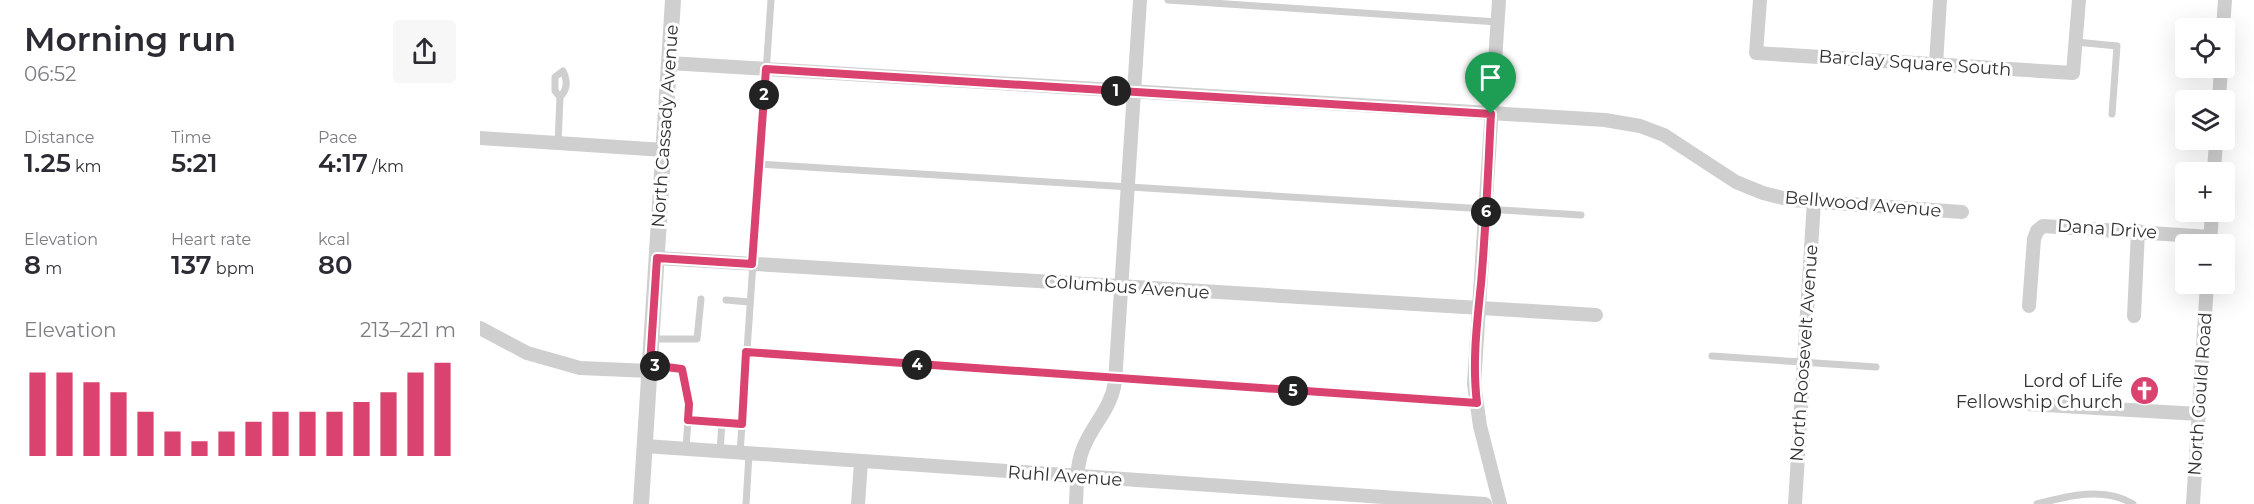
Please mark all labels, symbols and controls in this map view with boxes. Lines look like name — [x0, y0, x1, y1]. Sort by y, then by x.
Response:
map controls — [2175, 18, 2235, 294]
button: locate — [2175, 18, 2235, 78]
text: Morning run — [24, 19, 236, 59]
button: share — [393, 20, 456, 83]
street label: North Cassady Avenue — [647, 24, 683, 228]
street label: Barclay Square South — [1818, 45, 2012, 81]
pin — [1465, 52, 1516, 114]
icon: arrive — [1474, 61, 1507, 94]
text: 06:52 — [24, 62, 76, 86]
pin: 1 — [1101, 76, 1131, 106]
pin: 2 — [749, 80, 779, 110]
text: 1 — [1113, 81, 1119, 100]
text: 2 — [759, 85, 769, 104]
button: layers — [2175, 90, 2235, 150]
text: Distance — [24, 128, 94, 147]
text: Time — [171, 128, 211, 147]
text: Pace — [318, 128, 357, 147]
text: 1.25 — [24, 147, 71, 179]
text: 5:21 — [171, 147, 218, 179]
text: 4:17 — [318, 147, 368, 179]
text: km — [71, 157, 101, 176]
text: /km — [368, 157, 404, 176]
button: + — [2175, 162, 2235, 222]
street label: Bellwood Avenue — [1784, 186, 1942, 222]
pin: 6 — [1471, 197, 1501, 227]
text: 6 — [1481, 202, 1491, 221]
street label: Dana Drive — [2056, 215, 2158, 243]
text: Elevation — [24, 230, 98, 249]
text: Heart rate — [171, 230, 251, 249]
text: kcal — [318, 230, 350, 249]
button: − — [2175, 234, 2235, 294]
street label: North Roosevelt Avenue — [1785, 244, 1823, 462]
text: 8 — [24, 249, 41, 281]
text: 137 — [171, 249, 212, 281]
text: 80 — [318, 249, 352, 281]
text: m — [41, 259, 62, 278]
text: bpm — [212, 259, 254, 278]
street label: Columbus Avenue — [1044, 270, 1210, 304]
street label: North Gould Road — [2183, 312, 2217, 476]
text: Elevation — [24, 318, 116, 342]
text: 213–221 m — [360, 318, 456, 342]
pin: 4 — [902, 350, 932, 380]
pin: 3 — [640, 351, 670, 381]
text: 4 — [911, 355, 923, 374]
text: 3 — [650, 356, 660, 375]
place label: Lord of Life Fellowship Church — [1956, 370, 2123, 413]
church icon: Lord of Life Fellowship Church — [2128, 375, 2160, 407]
pin: 5 — [1278, 376, 1308, 406]
text: 5 — [1288, 381, 1298, 400]
street label: Ruhl Avenue — [1007, 461, 1123, 491]

